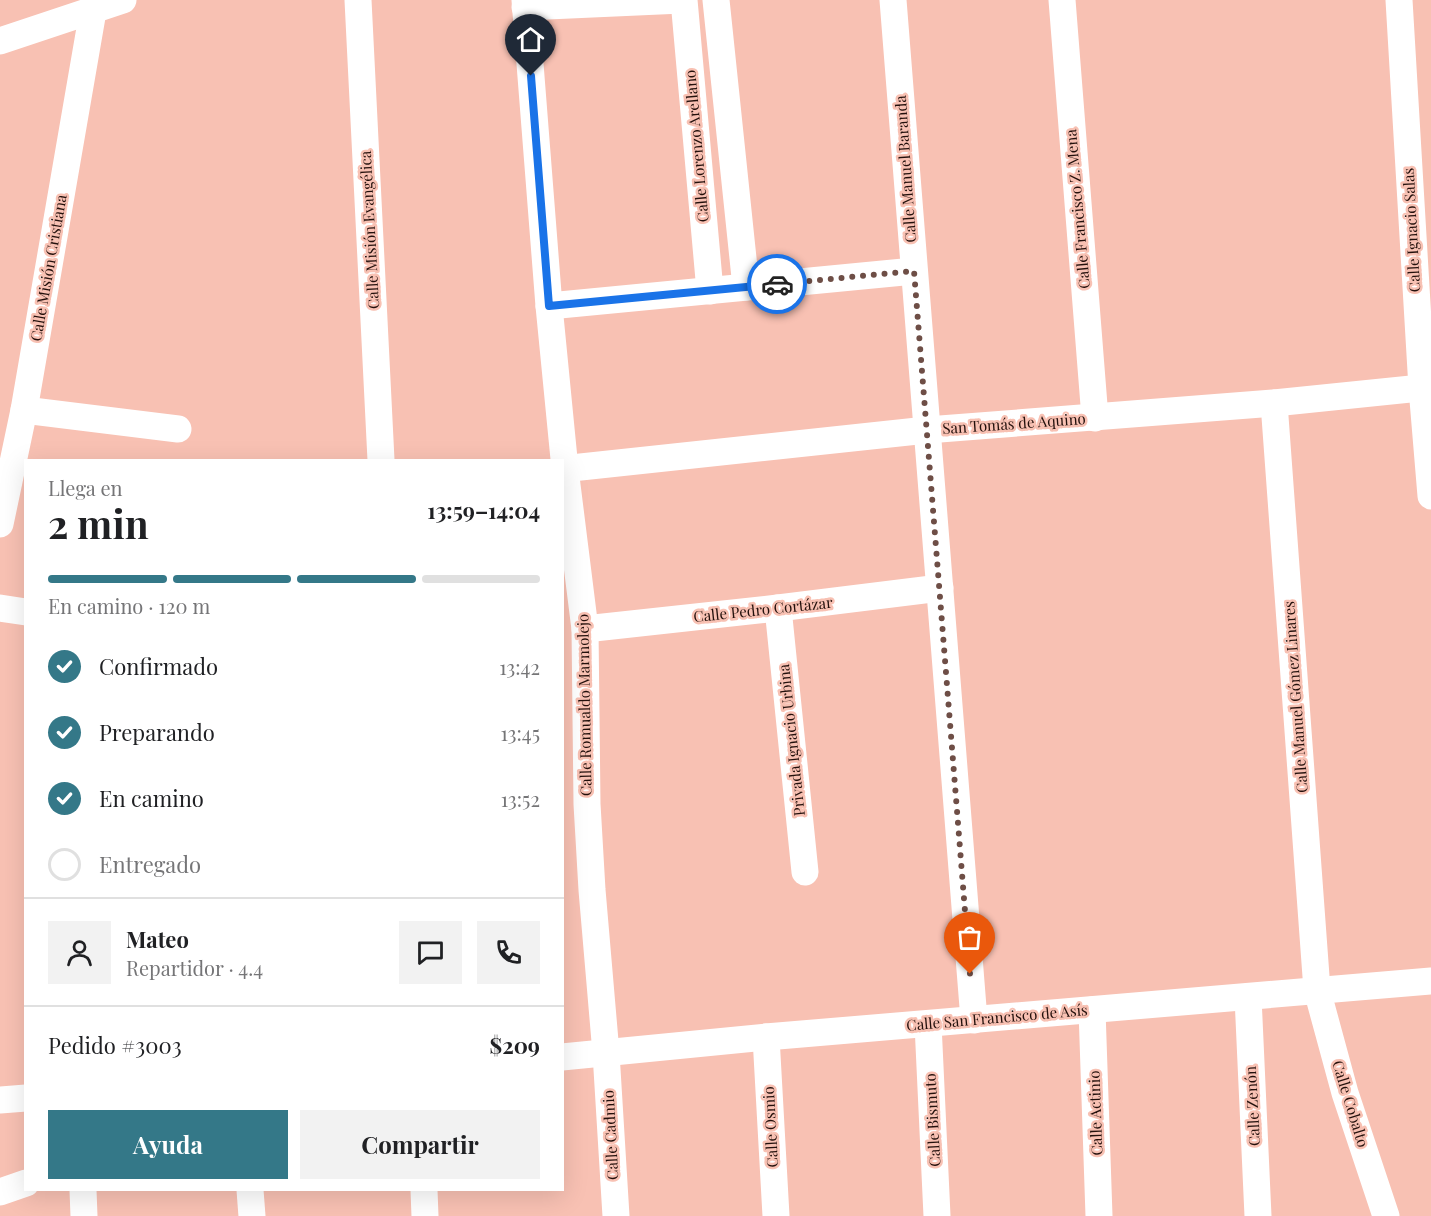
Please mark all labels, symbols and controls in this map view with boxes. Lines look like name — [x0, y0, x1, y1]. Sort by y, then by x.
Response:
pin — [505, 14, 556, 76]
icon: home — [514, 23, 547, 56]
street label: Calle Lorenzo Arellano — [679, 69, 713, 223]
street label: Calle Manuel Baranda — [890, 94, 920, 243]
street label: Calle Francisco Z. Mena — [1060, 128, 1094, 290]
street label: Calle Misión Evangélica — [355, 150, 383, 310]
street label: Calle Ignacio Salas — [1398, 167, 1424, 293]
street label: Calle Misión Cristiana — [25, 192, 71, 343]
courier — [747, 254, 807, 314]
icon: car — [761, 268, 794, 301]
street label: San Tomás de Aquino — [942, 408, 1086, 438]
text: Llega en — [48, 474, 123, 501]
text: 13:59–14:04 — [427, 495, 540, 525]
text: 2 min — [48, 497, 149, 549]
text: En camino · 120 m — [48, 592, 210, 619]
street label: Calle Pedro Cortázar — [692, 592, 834, 626]
street label: Calle Manuel Gómez Linares — [1278, 601, 1312, 794]
street label: Calle Romualdo Marmolejo — [572, 614, 596, 796]
icon: check — [48, 650, 81, 683]
text: Confirmado — [99, 651, 218, 681]
text: 13:42 — [499, 653, 540, 680]
street label: Privada Ignacio Urbina — [773, 663, 809, 817]
icon: check — [48, 716, 81, 749]
text: Preparando — [99, 717, 215, 747]
text: 13:45 — [500, 719, 540, 746]
icon: check — [48, 782, 81, 815]
text: En camino — [99, 783, 204, 813]
text: 13:52 — [501, 785, 540, 812]
text: Entregado — [99, 849, 201, 879]
pin — [944, 912, 995, 974]
button: person — [48, 921, 111, 984]
button: chat — [399, 921, 462, 984]
button: phone — [477, 921, 540, 984]
icon: bag — [953, 921, 986, 954]
text: Mateo — [126, 924, 189, 954]
text: Repartidor · 4.4 — [126, 954, 263, 981]
street label: Calle San Francisco de Asís — [905, 999, 1088, 1035]
text: Pedido #3003 — [48, 1030, 182, 1060]
text: $209 — [490, 1030, 540, 1060]
street label: Calle Cobalto — [1328, 1058, 1374, 1150]
street label: Calle Zenón — [1240, 1065, 1264, 1147]
street label: Calle Actinio — [1084, 1070, 1106, 1156]
street label: Calle Bismuto — [920, 1073, 944, 1167]
street label: Calle Osmio — [758, 1086, 782, 1168]
street label: Calle Cadmio — [598, 1090, 622, 1181]
button: Ayuda — [48, 1110, 288, 1179]
button: Compartir — [300, 1110, 540, 1179]

